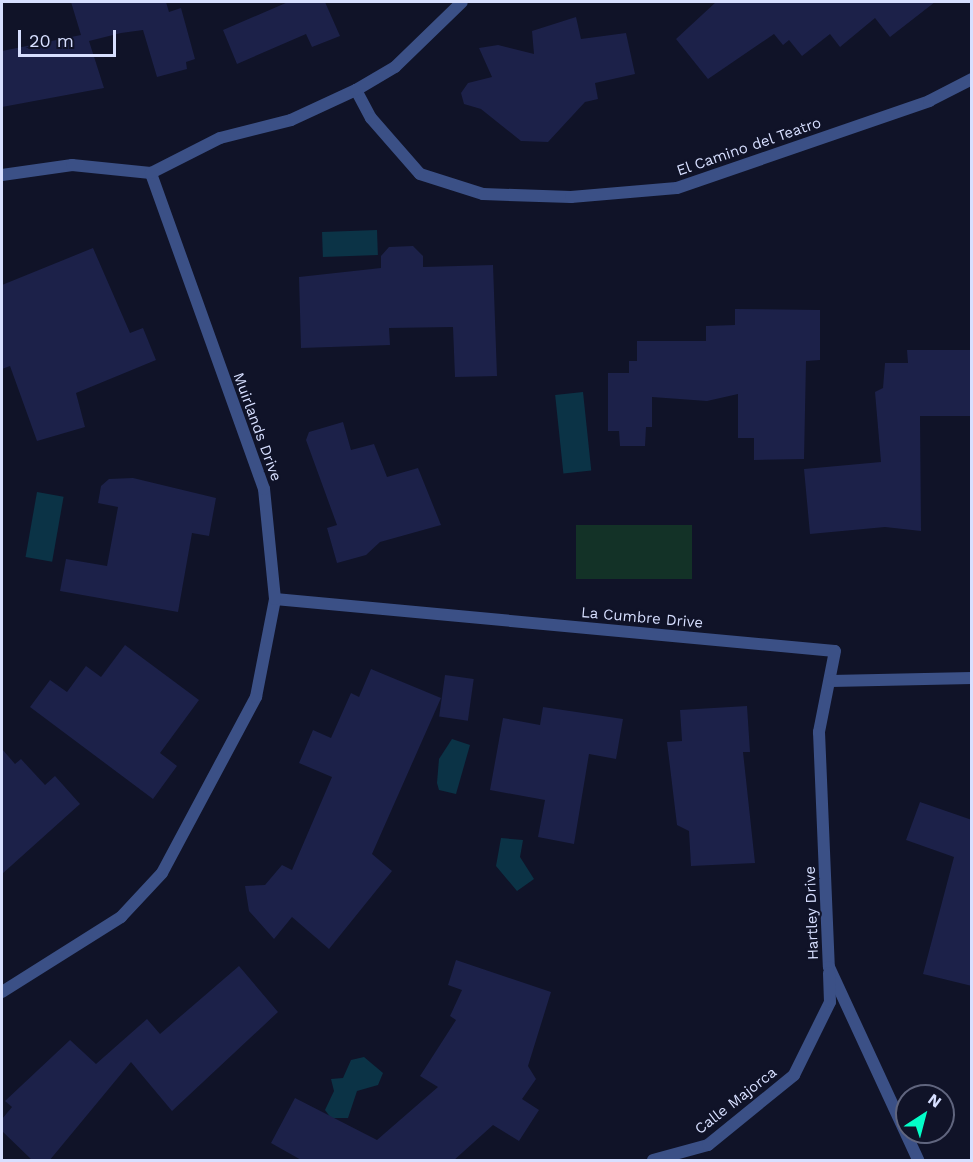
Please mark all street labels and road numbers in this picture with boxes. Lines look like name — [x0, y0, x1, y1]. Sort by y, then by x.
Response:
street label: El Camino del Teatro — [674, 114, 824, 180]
street label: Muirlands Drive — [229, 370, 285, 484]
street label: La Cumbre Drive — [580, 604, 704, 632]
street label: Hartley Drive — [801, 866, 823, 960]
street label: Calle Majorca — [692, 1064, 780, 1138]

